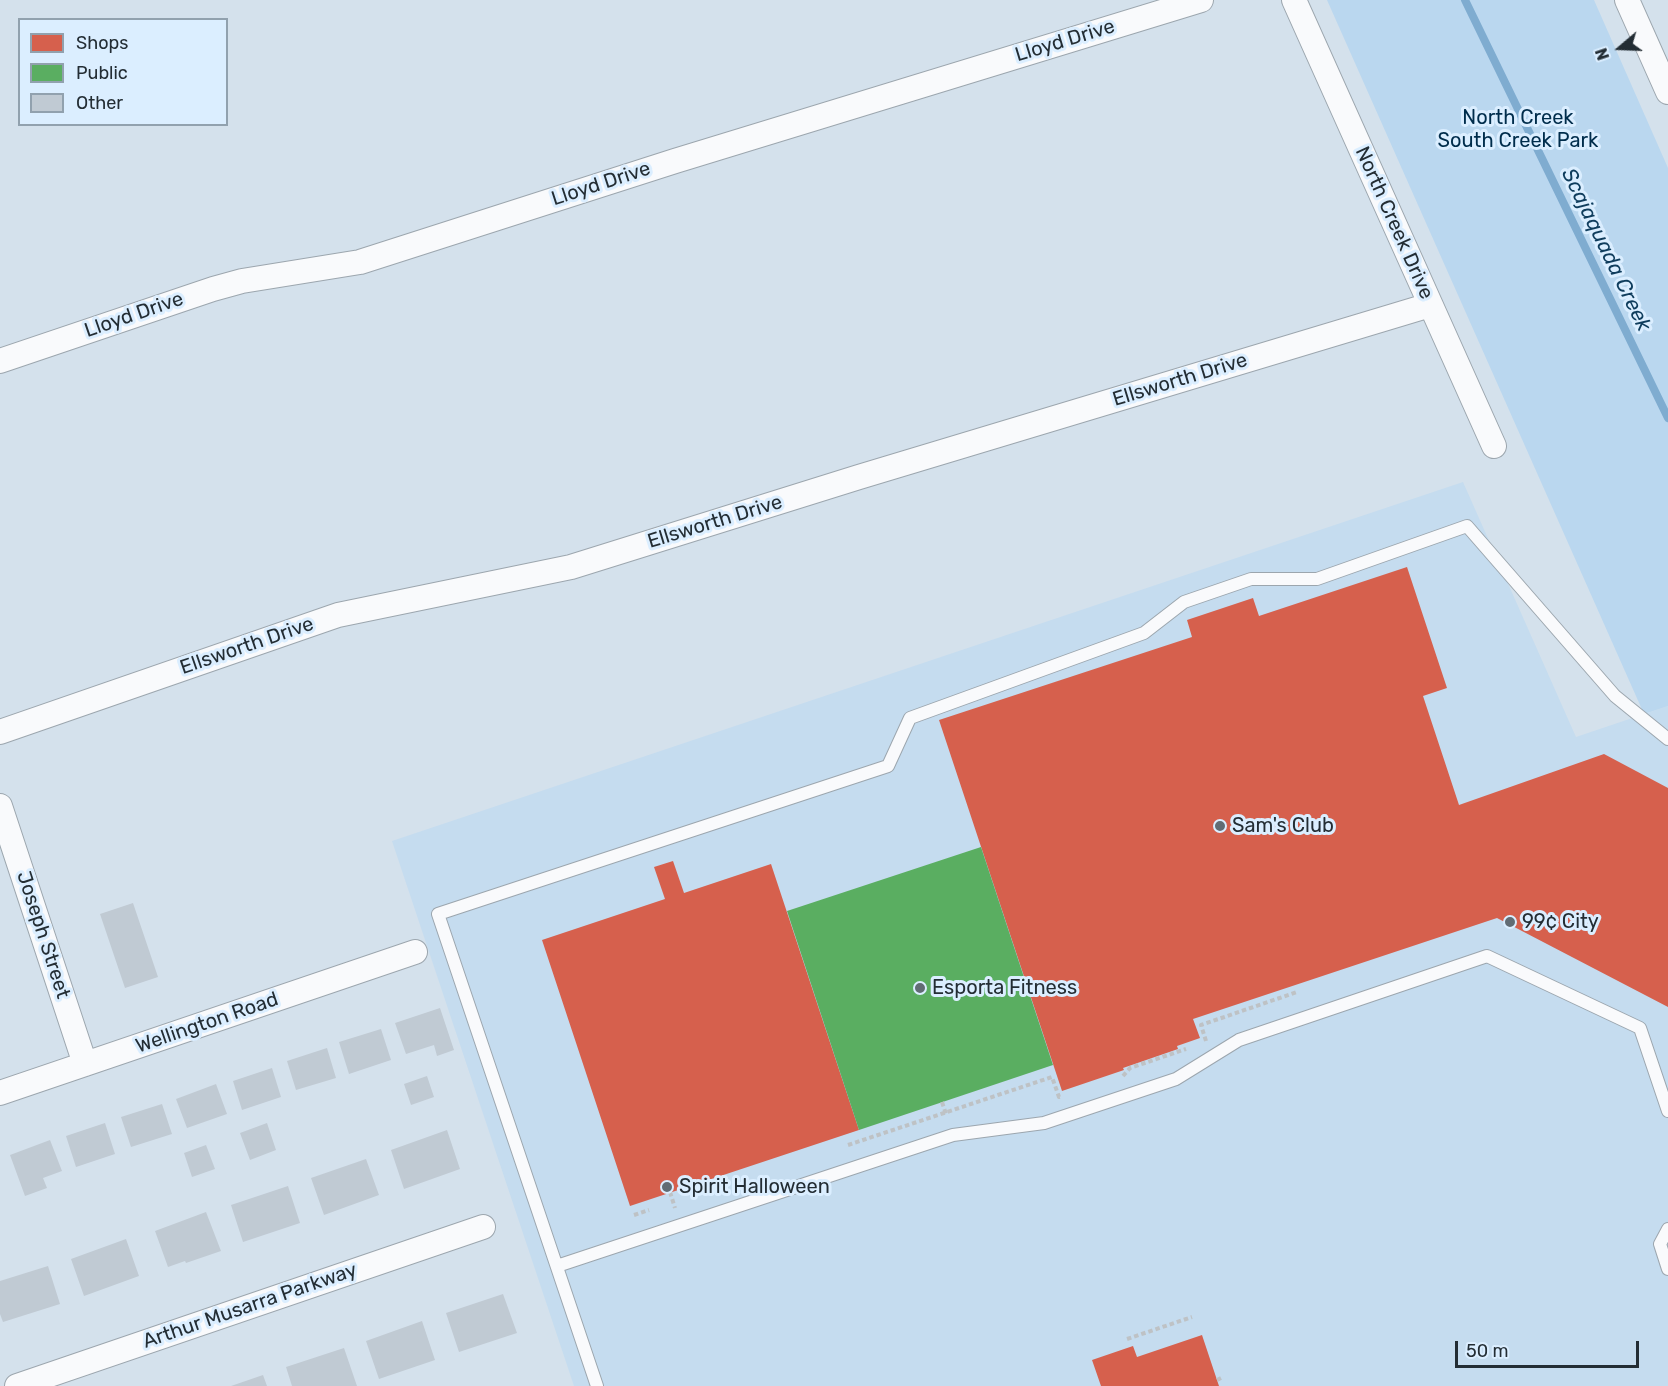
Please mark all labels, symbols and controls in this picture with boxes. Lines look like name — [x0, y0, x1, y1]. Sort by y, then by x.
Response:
street label: Lloyd Drive — [1012, 14, 1118, 68]
legend — [18, 18, 228, 126]
north arrow — [1590, 18, 1650, 78]
text: Shops — [76, 32, 128, 54]
text: N — [1592, 45, 1613, 63]
text: Public — [76, 62, 128, 84]
text: Other — [76, 92, 123, 114]
park label: North Creek South Creek Park — [1438, 106, 1598, 153]
street label: North Creek Drive — [1350, 143, 1438, 303]
street label: Lloyd Drive — [548, 157, 654, 211]
water label: Scajaquada Creek — [1556, 164, 1656, 336]
street label: Lloyd Drive — [81, 287, 187, 343]
street label: Ellsworth Drive — [1110, 348, 1250, 412]
street label: Ellsworth Drive — [645, 490, 785, 554]
street label: Ellsworth Drive — [177, 612, 317, 680]
place label: Sam's Club — [1232, 814, 1334, 838]
marker: Sam's Club — [1213, 819, 1227, 833]
street label: Joseph Street — [11, 868, 75, 1002]
place label: 99¢ City — [1522, 910, 1599, 934]
marker: 99¢ City — [1503, 915, 1517, 929]
place label: Esporta Fitness — [932, 976, 1077, 1000]
marker: Esporta Fitness — [913, 981, 927, 995]
street label: Wellington Road — [133, 987, 281, 1059]
place label: Spirit Halloween — [679, 1175, 830, 1199]
marker: Spirit Halloween — [660, 1180, 674, 1194]
street label: Arthur Musarra Parkway — [140, 1258, 360, 1354]
scale bar — [1458, 1329, 1642, 1367]
text: 50 m — [1466, 1340, 1509, 1362]

